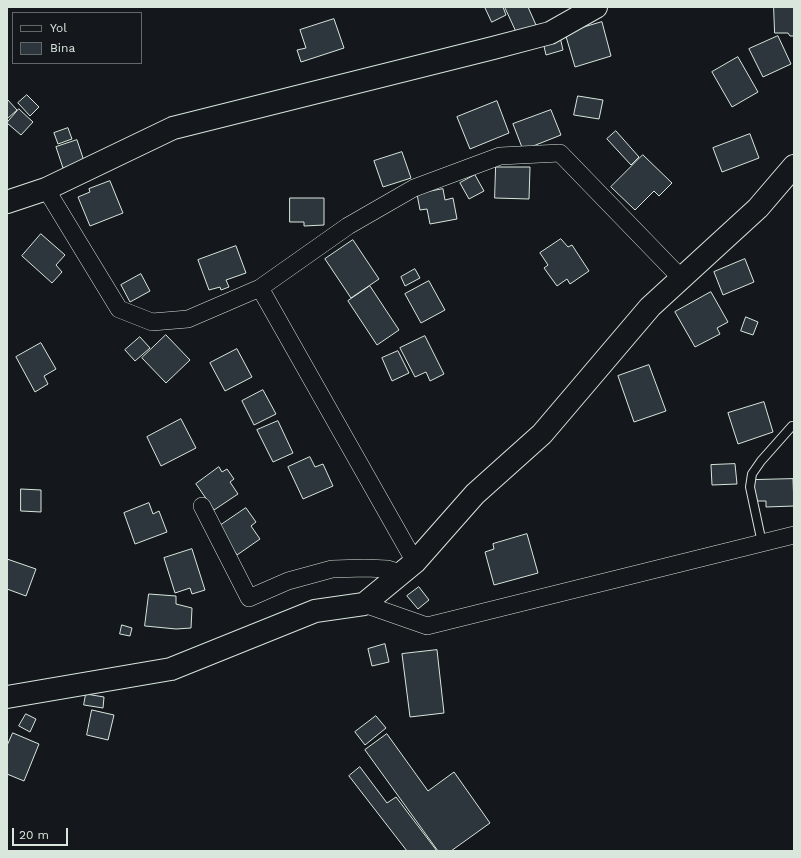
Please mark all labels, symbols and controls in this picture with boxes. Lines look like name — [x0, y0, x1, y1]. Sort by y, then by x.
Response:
legend — [12, 12, 142, 64]
text: Yol — [50, 21, 67, 35]
text: Bina — [50, 41, 75, 55]
scale bar — [14, 820, 70, 846]
text: 20 m — [19, 828, 49, 842]

